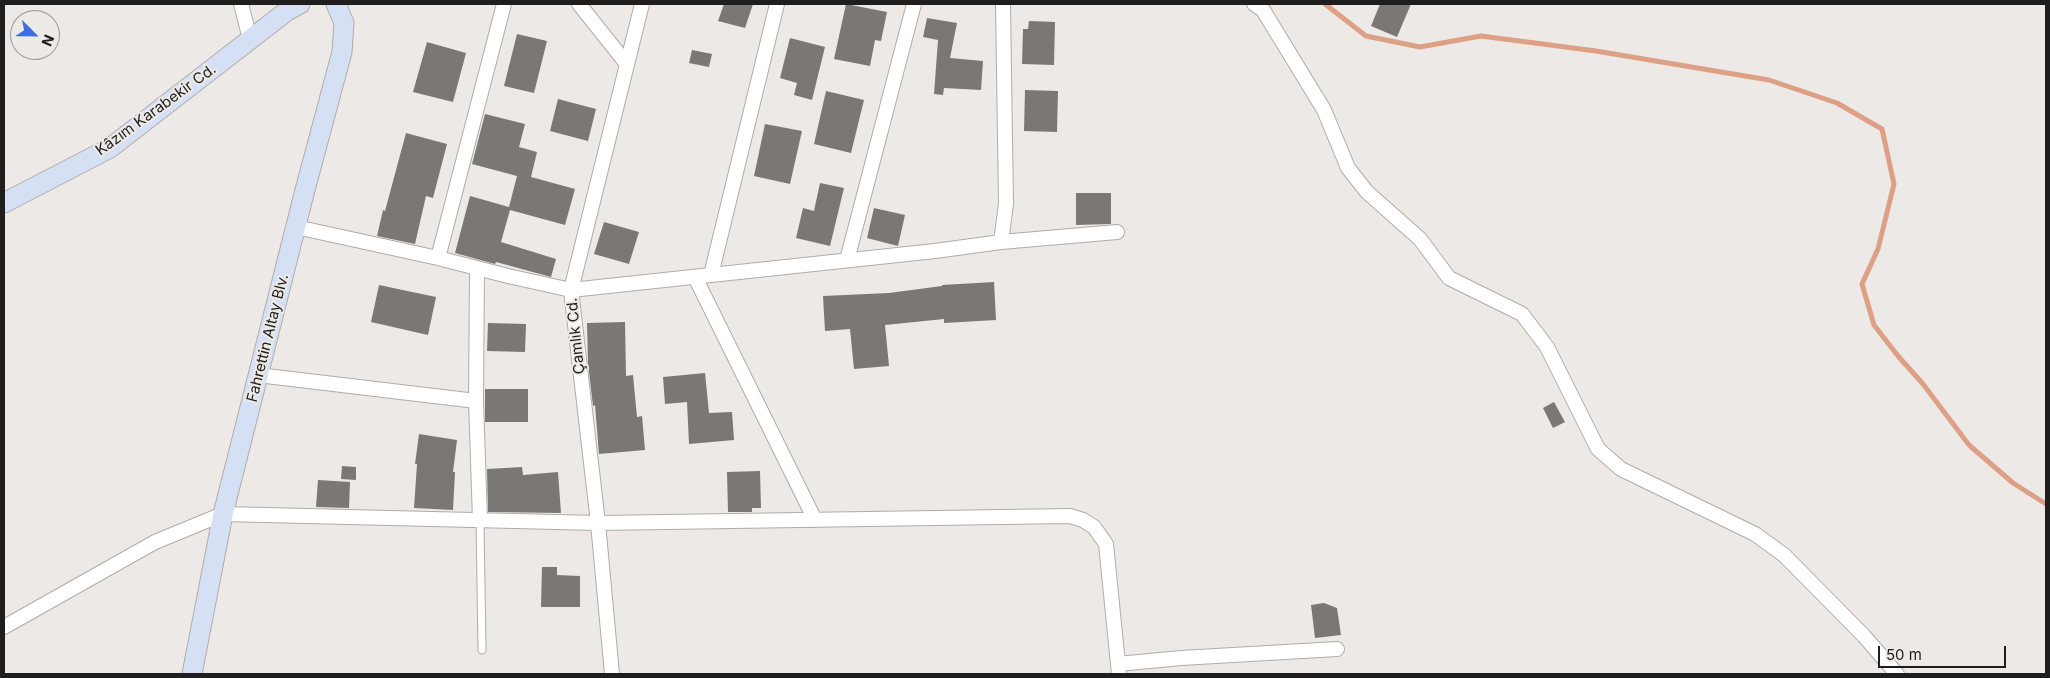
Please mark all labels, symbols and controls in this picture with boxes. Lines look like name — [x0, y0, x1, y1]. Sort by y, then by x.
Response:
north arrow — [10, 10, 60, 60]
text: N — [38, 32, 58, 49]
street label: Kâzım Karabekir Cd. — [92, 60, 220, 160]
street label: Fahrettin Altay Blv. — [243, 272, 293, 404]
street label: Çamlık Cd. — [563, 297, 589, 375]
scale bar — [1880, 636, 2008, 668]
text: 50 m — [1886, 645, 1922, 664]

